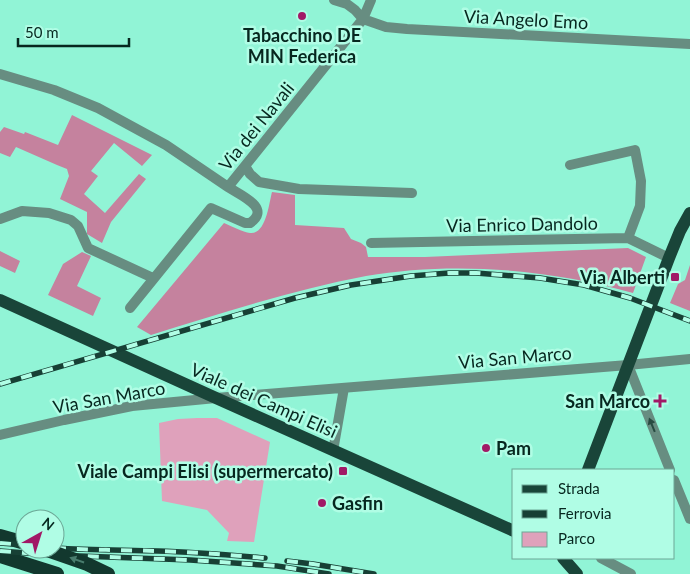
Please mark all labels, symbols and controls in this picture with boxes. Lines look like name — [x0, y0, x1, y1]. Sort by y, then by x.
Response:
street label: Via Angelo Emo — [463, 5, 589, 33]
marker: Tabacchino DE MIN Federica — [296, 10, 308, 22]
scale bar — [18, 15, 129, 47]
text: 50 m — [25, 23, 59, 41]
place label: Tabacchino DE MIN Federica — [243, 24, 361, 67]
street label: Via dei Navali — [214, 77, 298, 175]
street label: Via Enrico Dandolo — [446, 212, 598, 236]
place label: Via Alberti — [579, 266, 665, 288]
marker: Via Alberti — [669, 271, 681, 283]
street label: Via San Marco — [457, 341, 573, 373]
street label: Viale dei Campi Elisi — [187, 358, 341, 442]
street label: Via San Marco — [51, 376, 167, 418]
place label: San Marco — [565, 390, 650, 412]
marker: San Marco — [654, 395, 666, 407]
one-way arrow — [648, 417, 656, 432]
place label: Pam — [496, 437, 531, 459]
marker: Pam — [480, 442, 492, 454]
place label: Viale Campi Elisi (supermercato) — [76, 460, 333, 482]
marker: Viale Campi Elisi (supermercato) — [337, 465, 349, 477]
legend — [512, 469, 675, 559]
text: Strada — [558, 479, 600, 497]
place label: Gasfin — [332, 492, 383, 514]
marker: Gasfin — [316, 497, 328, 509]
text: Ferrovia — [558, 504, 611, 522]
north arrow — [15, 509, 65, 559]
text: N — [39, 514, 58, 534]
text: Parco — [558, 529, 595, 547]
one-way arrow — [69, 556, 84, 563]

